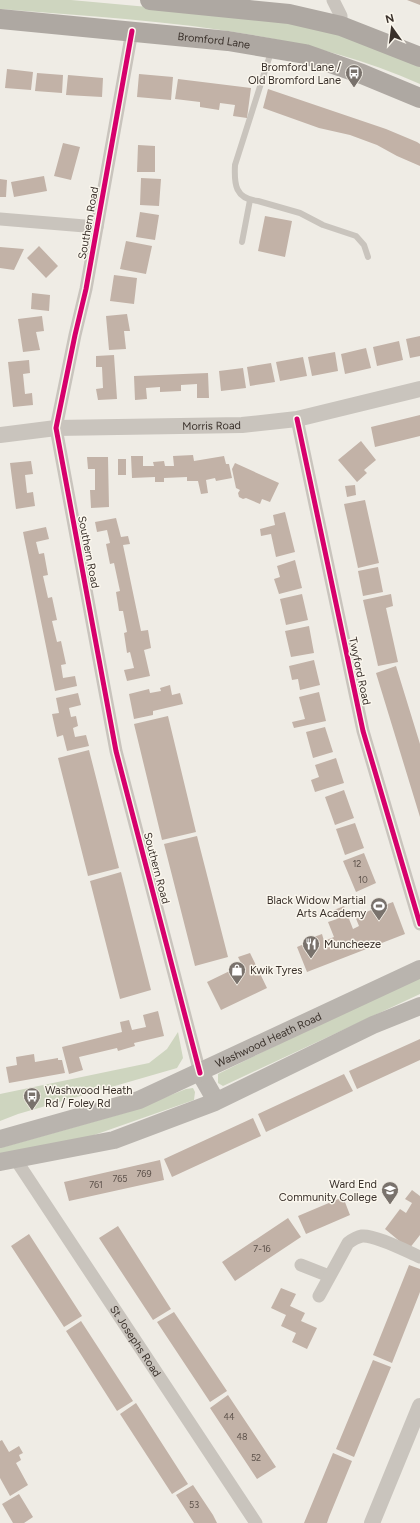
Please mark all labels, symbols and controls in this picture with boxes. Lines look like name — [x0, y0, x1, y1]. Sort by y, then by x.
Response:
north arrow — [372, 8, 412, 48]
text: N — [384, 11, 395, 26]
street label: Bromford Lane — [177, 30, 251, 52]
place label: Bromford Lane / Old Bromford Lane — [248, 61, 342, 87]
bus stop icon: Bromford Lane / Old Bromford Lane — [344, 63, 364, 88]
street label: Southern Road — [76, 186, 101, 260]
street label: Morris Road — [182, 419, 241, 433]
street label: Southern Road — [75, 515, 102, 589]
street label: Twyford Road — [346, 636, 373, 706]
street label: Southern Road — [141, 831, 172, 905]
house number: 12 — [353, 858, 361, 869]
house number: 10 — [358, 874, 368, 885]
place label: Black Widow Martial Arts Academy — [267, 894, 366, 920]
sports icon: Black Widow Martial Arts Academy — [369, 896, 389, 921]
restaurant icon: Muncheeze — [301, 934, 321, 959]
place label: Muncheeze — [324, 938, 381, 951]
shop icon: Kwik Tyres — [227, 960, 247, 985]
place label: Kwik Tyres — [250, 964, 302, 977]
street label: Washwood Heath Road — [213, 1010, 324, 1071]
place label: Washwood Heath Rd / Foley Rd — [45, 1084, 133, 1110]
bus stop icon: Washwood Heath Rd / Foley Rd — [22, 1086, 42, 1111]
house number: 769 — [136, 1168, 152, 1179]
house number: 765 — [112, 1173, 128, 1184]
place label: Ward End Community College — [279, 1178, 377, 1204]
house number: 761 — [89, 1179, 103, 1190]
school or university icon: Ward End Community College — [380, 1180, 400, 1205]
house number: 7-16 — [253, 1243, 271, 1254]
street label: St Josephs Road — [107, 1303, 164, 1379]
house number: 44 — [223, 1411, 235, 1422]
house number: 48 — [236, 1431, 248, 1442]
house number: 52 — [251, 1452, 261, 1463]
house number: 53 — [189, 1499, 199, 1510]

